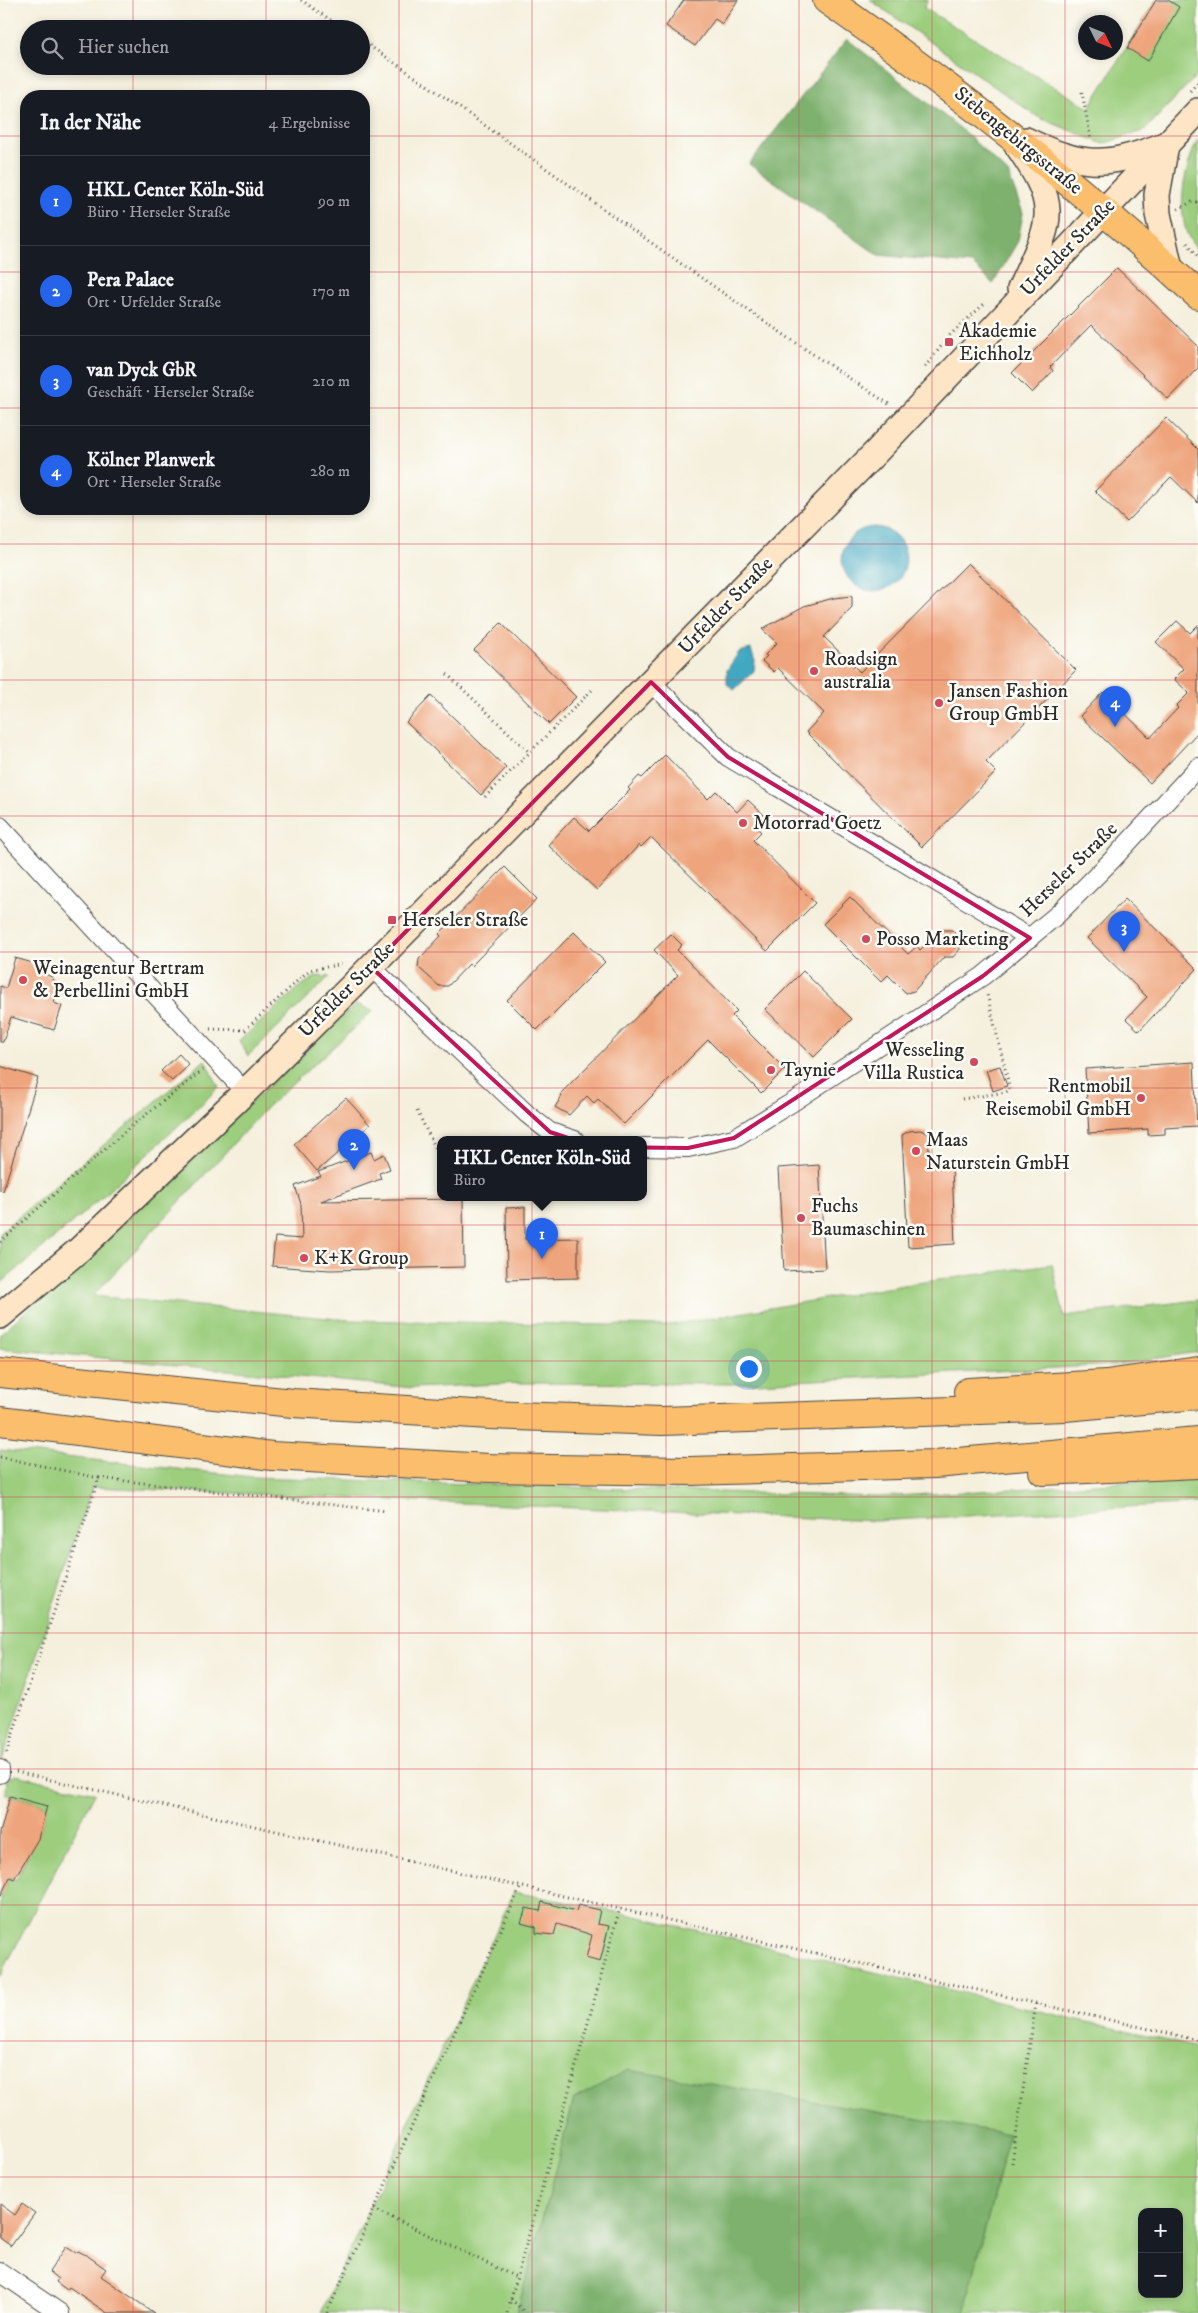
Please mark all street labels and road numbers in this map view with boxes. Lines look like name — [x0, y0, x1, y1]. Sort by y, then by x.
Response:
street label: Siebengebirgsstraße — [949, 82, 1087, 200]
street label: Urfelder Straße — [1015, 194, 1121, 302]
street label: Urfelder Straße — [673, 552, 779, 660]
street label: Herseler Straße — [1015, 817, 1123, 923]
street label: Urfelder Straße — [294, 937, 400, 1043]

